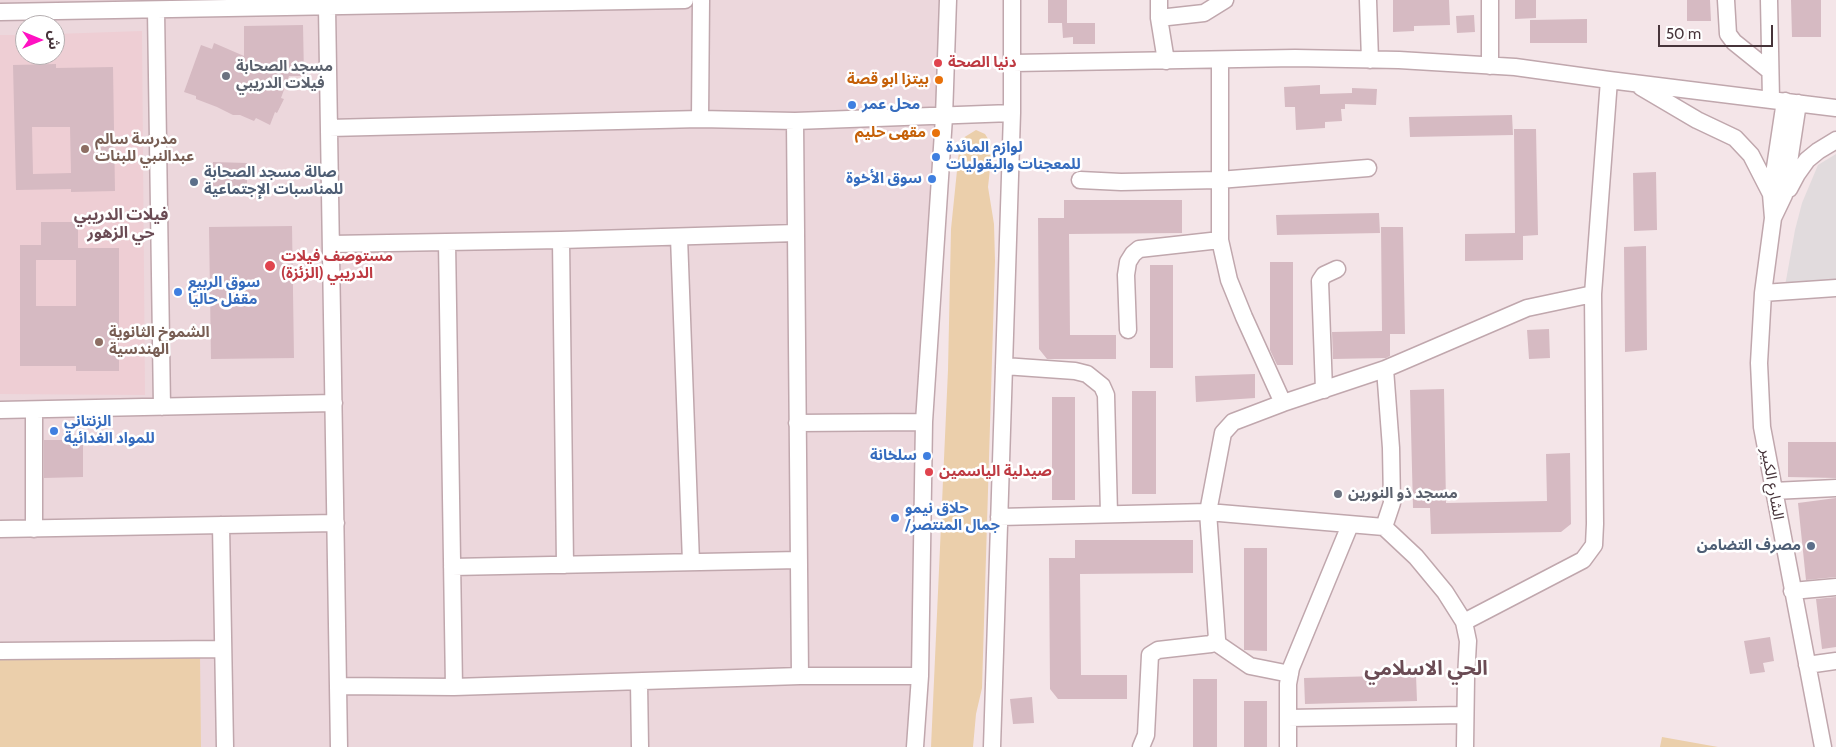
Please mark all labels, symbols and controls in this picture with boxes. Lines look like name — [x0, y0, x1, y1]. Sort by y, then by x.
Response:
north arrow — [15, 15, 65, 65]
scale bar — [1661, 15, 1776, 47]
text: 50 m — [1666, 25, 1701, 43]
text: ش — [45, 30, 63, 50]
place label: دنيا الصحة — [948, 54, 1017, 72]
marker: دنيا الصحة — [932, 57, 944, 69]
place label: مسجد الصحابة فيلات الدريبي — [236, 58, 333, 93]
marker: مسجد الصحابة فيلات الدريبي — [220, 70, 232, 82]
place label: بيتزا ابو قصة — [847, 71, 929, 89]
marker: بيتزا ابو قصة — [933, 74, 945, 86]
place label: محل عمر — [862, 96, 920, 114]
marker: محل عمر — [846, 99, 858, 111]
place label: مقهى حليم — [855, 124, 926, 142]
marker: مقهى حليم — [930, 127, 942, 139]
place label: مدرسة سالم عبدالنبي للبنات — [95, 131, 194, 166]
place label: لوازم المائدة للمعجنات والبقوليات — [946, 139, 1081, 174]
marker: مدرسة سالم عبدالنبي للبنات — [79, 143, 91, 155]
marker: لوازم المائدة للمعجنات والبقوليات — [930, 151, 942, 163]
place label: صالة مسجد الصحابة للمناسبات الإجتماعية — [204, 164, 343, 199]
place label: سوق الأخوة — [846, 170, 922, 188]
marker: سوق الأخوة — [926, 173, 938, 185]
marker: صالة مسجد الصحابة للمناسبات الإجتماعية — [188, 176, 200, 188]
district label: فيلات الدريبي حي الزهور — [74, 205, 168, 243]
place label: مستوصف فيلات الدريبي (الزئزة) — [281, 248, 393, 283]
marker: مستوصف فيلات الدريبي (الزئزة) — [263, 259, 277, 273]
place label: سوق الربيع مقفل حاليا — [188, 274, 260, 309]
marker: سوق الربيع مقفل حاليا — [172, 286, 184, 298]
place label: الشموخ الثانوية الهندسية — [109, 324, 210, 359]
marker: الشموخ الثانوية الهندسية — [93, 336, 105, 348]
place label: الزنتاني للمواد الغدائية — [64, 413, 155, 448]
marker: الزنتاني للمواد الغدائية — [48, 425, 60, 437]
place label: سلخانة — [870, 447, 917, 465]
street label: الشارع الكبير — [1757, 447, 1787, 521]
marker: سلخانة — [921, 450, 933, 462]
place label: صيدلية الياسمين — [939, 463, 1052, 481]
marker: صيدلية الياسمين — [923, 466, 935, 478]
place label: مسجد ذو النورين — [1348, 485, 1458, 503]
marker: مسجد ذو النورين — [1332, 488, 1344, 500]
place label: حلاق نيمو /جمال المنتصر — [905, 500, 1000, 535]
marker: حلاق نيمو /جمال المنتصر — [889, 512, 901, 524]
place label: مصرف التضامن — [1697, 537, 1801, 555]
marker: مصرف التضامن — [1805, 540, 1817, 552]
district label: الحي الاسلامي — [1364, 657, 1488, 681]

